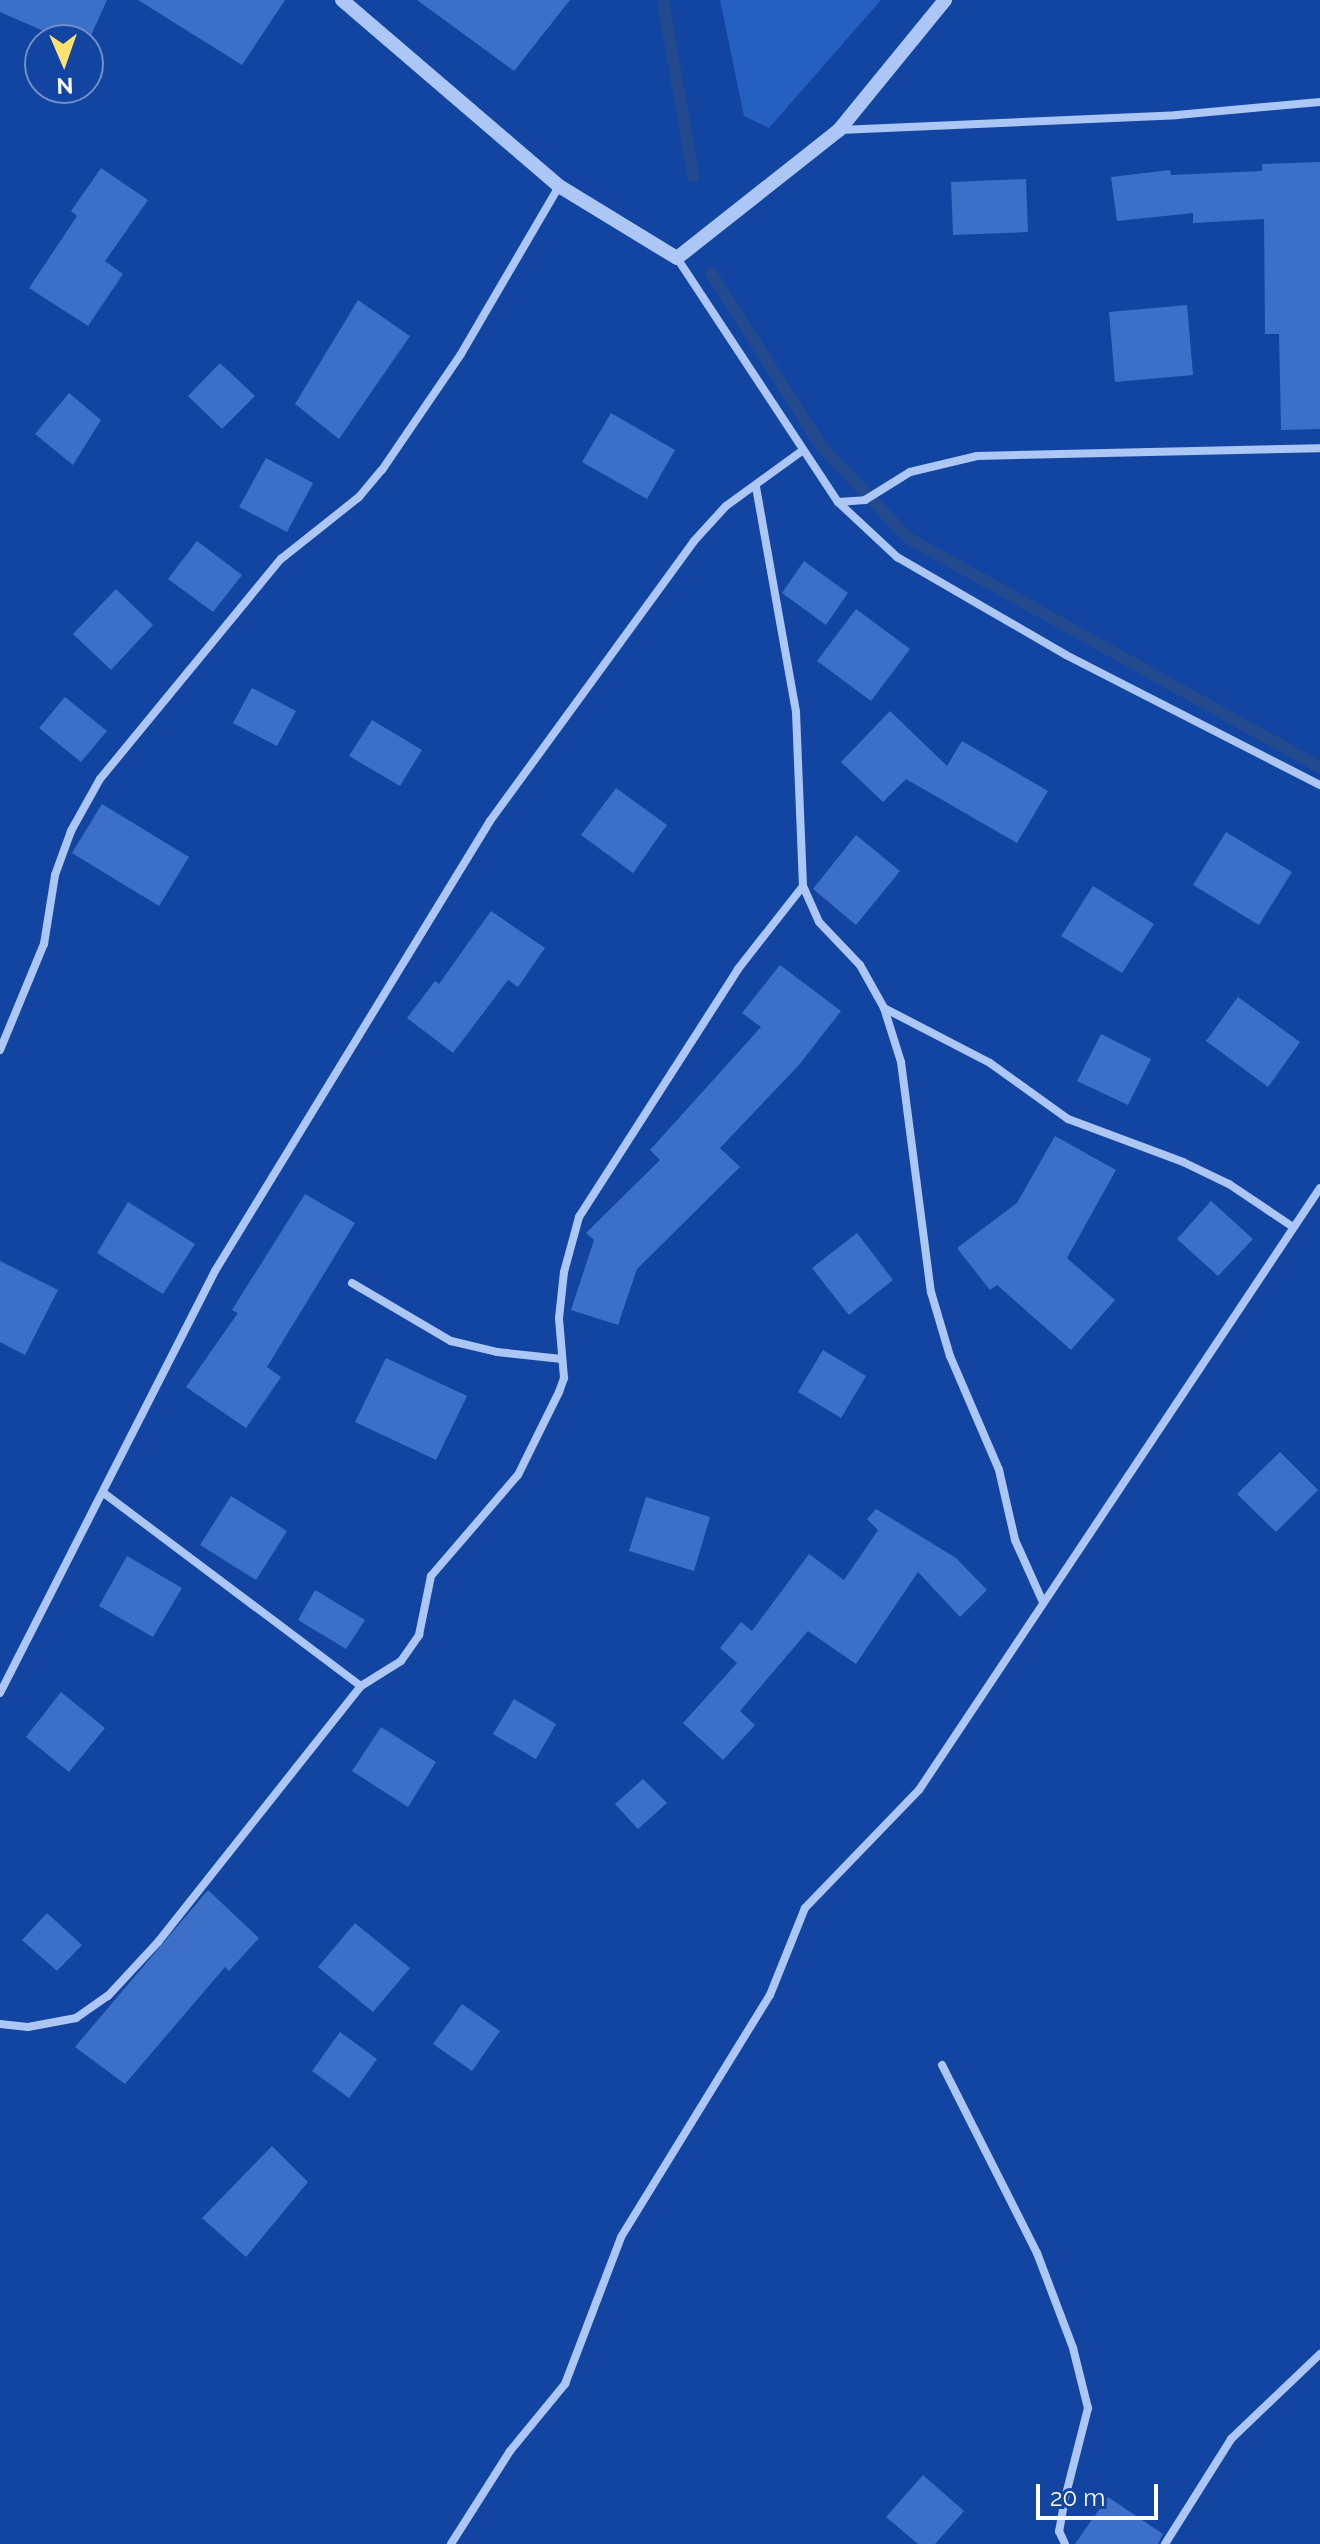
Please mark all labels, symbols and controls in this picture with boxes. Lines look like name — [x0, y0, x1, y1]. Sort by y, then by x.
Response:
north arrow — [24, 24, 104, 104]
text: N — [56, 73, 74, 99]
scale bar — [1040, 2468, 1162, 2518]
text: 20 m — [1050, 2483, 1105, 2512]

